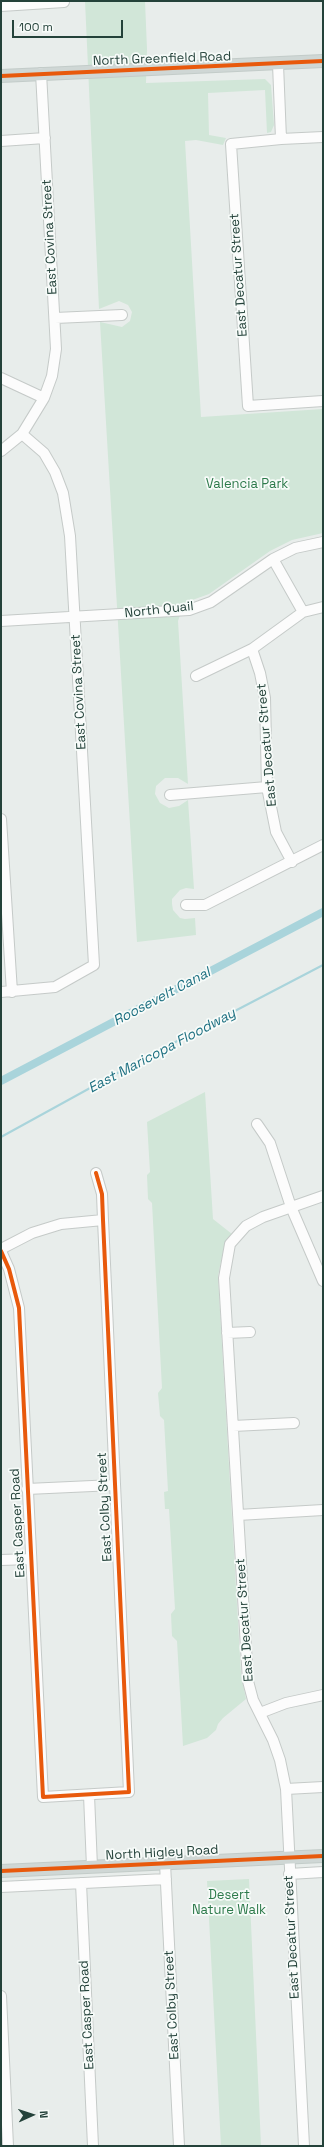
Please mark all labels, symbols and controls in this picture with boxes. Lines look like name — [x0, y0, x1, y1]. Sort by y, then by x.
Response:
scale bar — [14, 12, 125, 38]
text: 100 m — [19, 19, 53, 35]
street label: North Greenfield Road — [93, 49, 231, 69]
street label: East Covina Street — [39, 179, 61, 295]
street label: East Decatur Street — [227, 213, 251, 337]
park label: Valencia Park — [206, 476, 288, 492]
street label: North Quail — [124, 599, 194, 621]
street label: East Covina Street — [68, 634, 90, 750]
street label: East Decatur Street — [254, 683, 280, 807]
water label: Roosevelt Canal — [111, 964, 213, 1030]
water label: East Maricopa Floodway — [85, 1005, 239, 1097]
street label: East Colby Street — [94, 1452, 116, 1562]
street label: East Casper Road — [7, 1468, 29, 1578]
street label: East Decatur Street — [233, 1558, 257, 1682]
street label: North Higley Road — [105, 1842, 219, 1864]
street label: East Decatur Street — [281, 1875, 303, 1999]
park label: Desert Nature Walk — [192, 1887, 266, 1918]
street label: East Colby Street — [161, 1950, 183, 2060]
street label: East Casper Road — [76, 1960, 98, 2070]
north arrow — [12, 2095, 52, 2135]
text: N — [37, 2110, 51, 2118]

